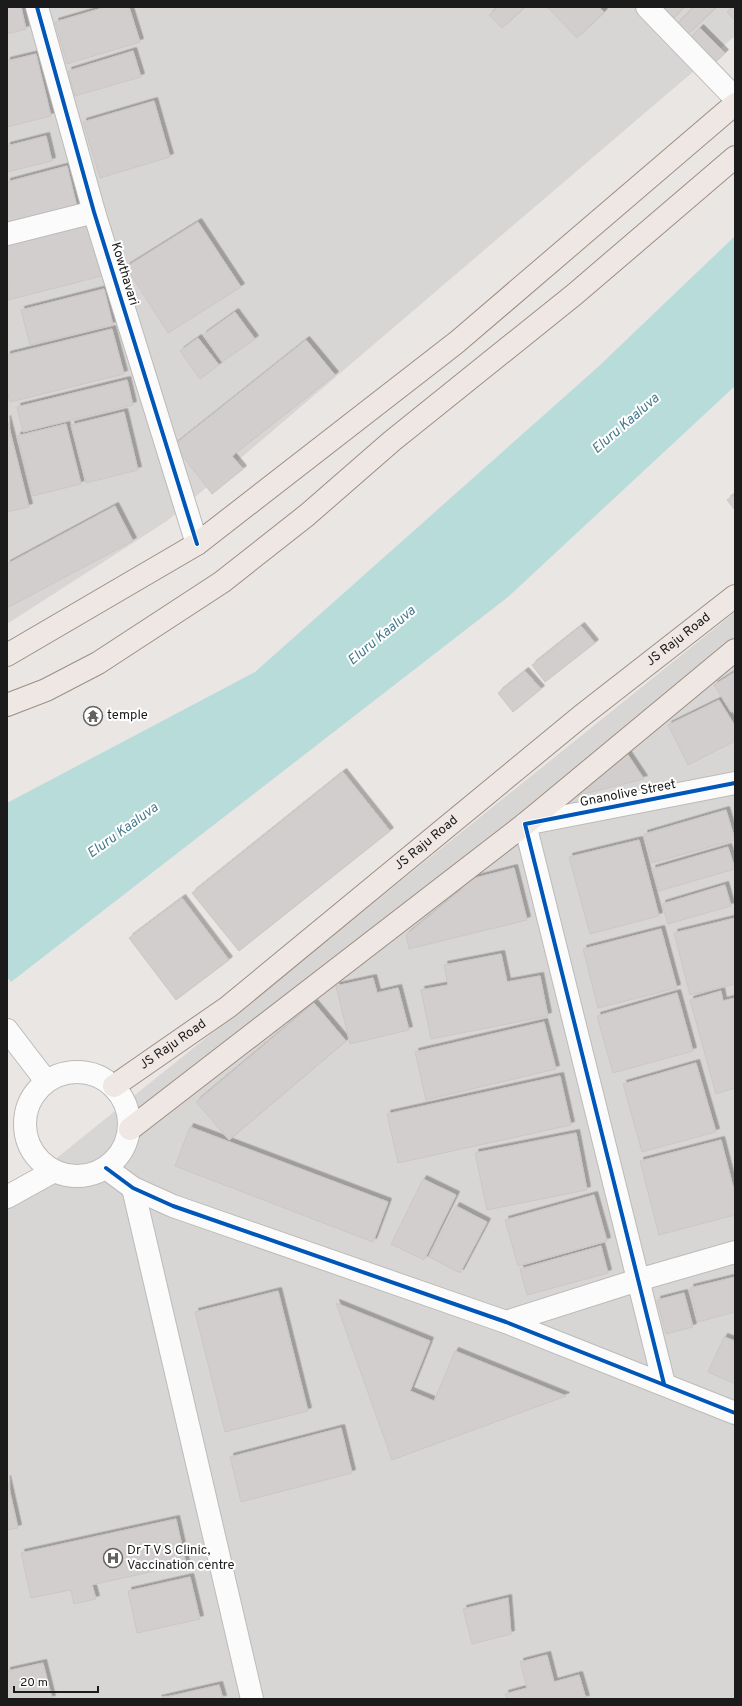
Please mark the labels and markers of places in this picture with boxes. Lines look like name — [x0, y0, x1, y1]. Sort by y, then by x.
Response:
temple icon: temple — [82, 705, 104, 727]
place label: temple — [107, 708, 148, 724]
place label: Dr T V S Clinic, Vaccination centre — [127, 1543, 235, 1574]
hospital icon: Dr T V S Clinic, Vaccination centre — [102, 1547, 124, 1569]

